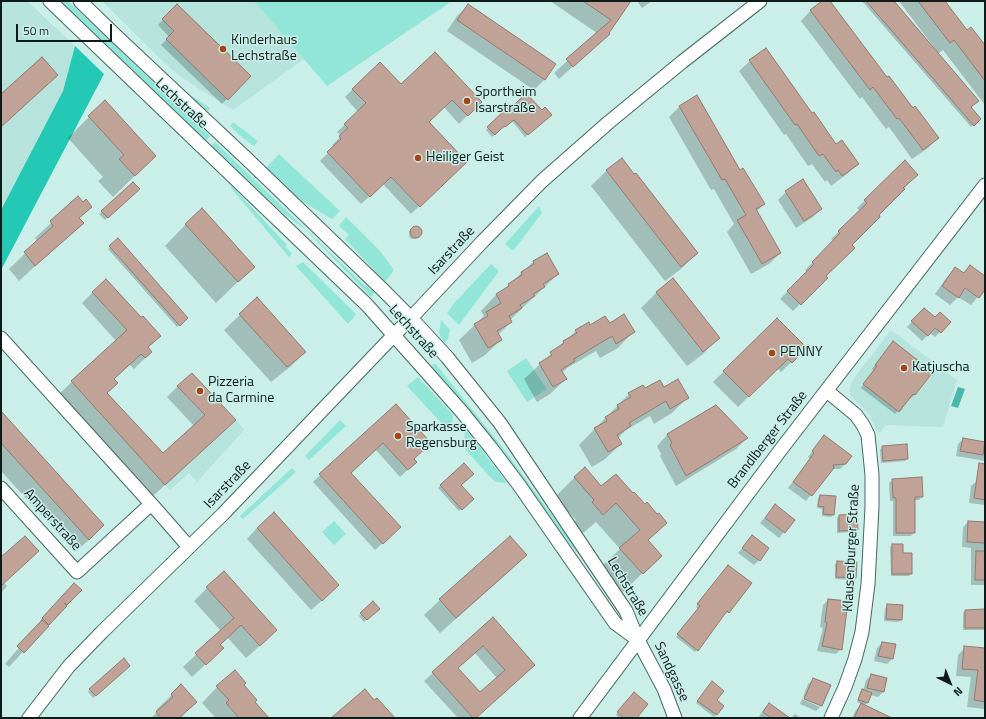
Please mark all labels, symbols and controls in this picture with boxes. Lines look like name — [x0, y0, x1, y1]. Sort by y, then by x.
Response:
scale bar — [18, 16, 114, 42]
text: 50 m — [23, 21, 49, 40]
place label: Kinderhaus Lechstraße — [231, 33, 297, 66]
marker: Kinderhaus Lechstraße — [218, 44, 228, 54]
street label: Lechstraße — [151, 75, 211, 133]
place label: Sportheim Isarstraße — [475, 85, 536, 118]
marker: Sportheim Isarstraße — [462, 96, 472, 106]
place label: Heiliger Geist — [426, 150, 504, 166]
marker: Heiliger Geist — [413, 153, 423, 163]
street label: Isarstraße — [425, 223, 479, 279]
street label: Lechstraße — [385, 302, 441, 362]
place label: PENNY — [780, 345, 823, 361]
marker: PENNY — [767, 348, 777, 358]
place label: Katjuscha — [912, 360, 970, 376]
marker: Katjuscha — [899, 363, 909, 373]
place label: Pizzeria da Carmine — [208, 375, 274, 408]
marker: Pizzeria da Carmine — [195, 386, 205, 396]
street label: Brandlberger Straße — [725, 388, 811, 492]
place label: Sparkasse Regensburg — [406, 420, 477, 452]
marker: Sparkasse Regensburg — [393, 431, 403, 441]
street label: Isarstraße — [201, 458, 255, 512]
street label: Klausenburger Straße — [840, 484, 864, 612]
street label: Amperstraße — [20, 485, 84, 555]
street label: Lechstraße — [603, 555, 651, 619]
street label: Sandgasse — [650, 640, 692, 704]
north arrow — [930, 663, 970, 703]
text: N — [950, 683, 966, 700]

